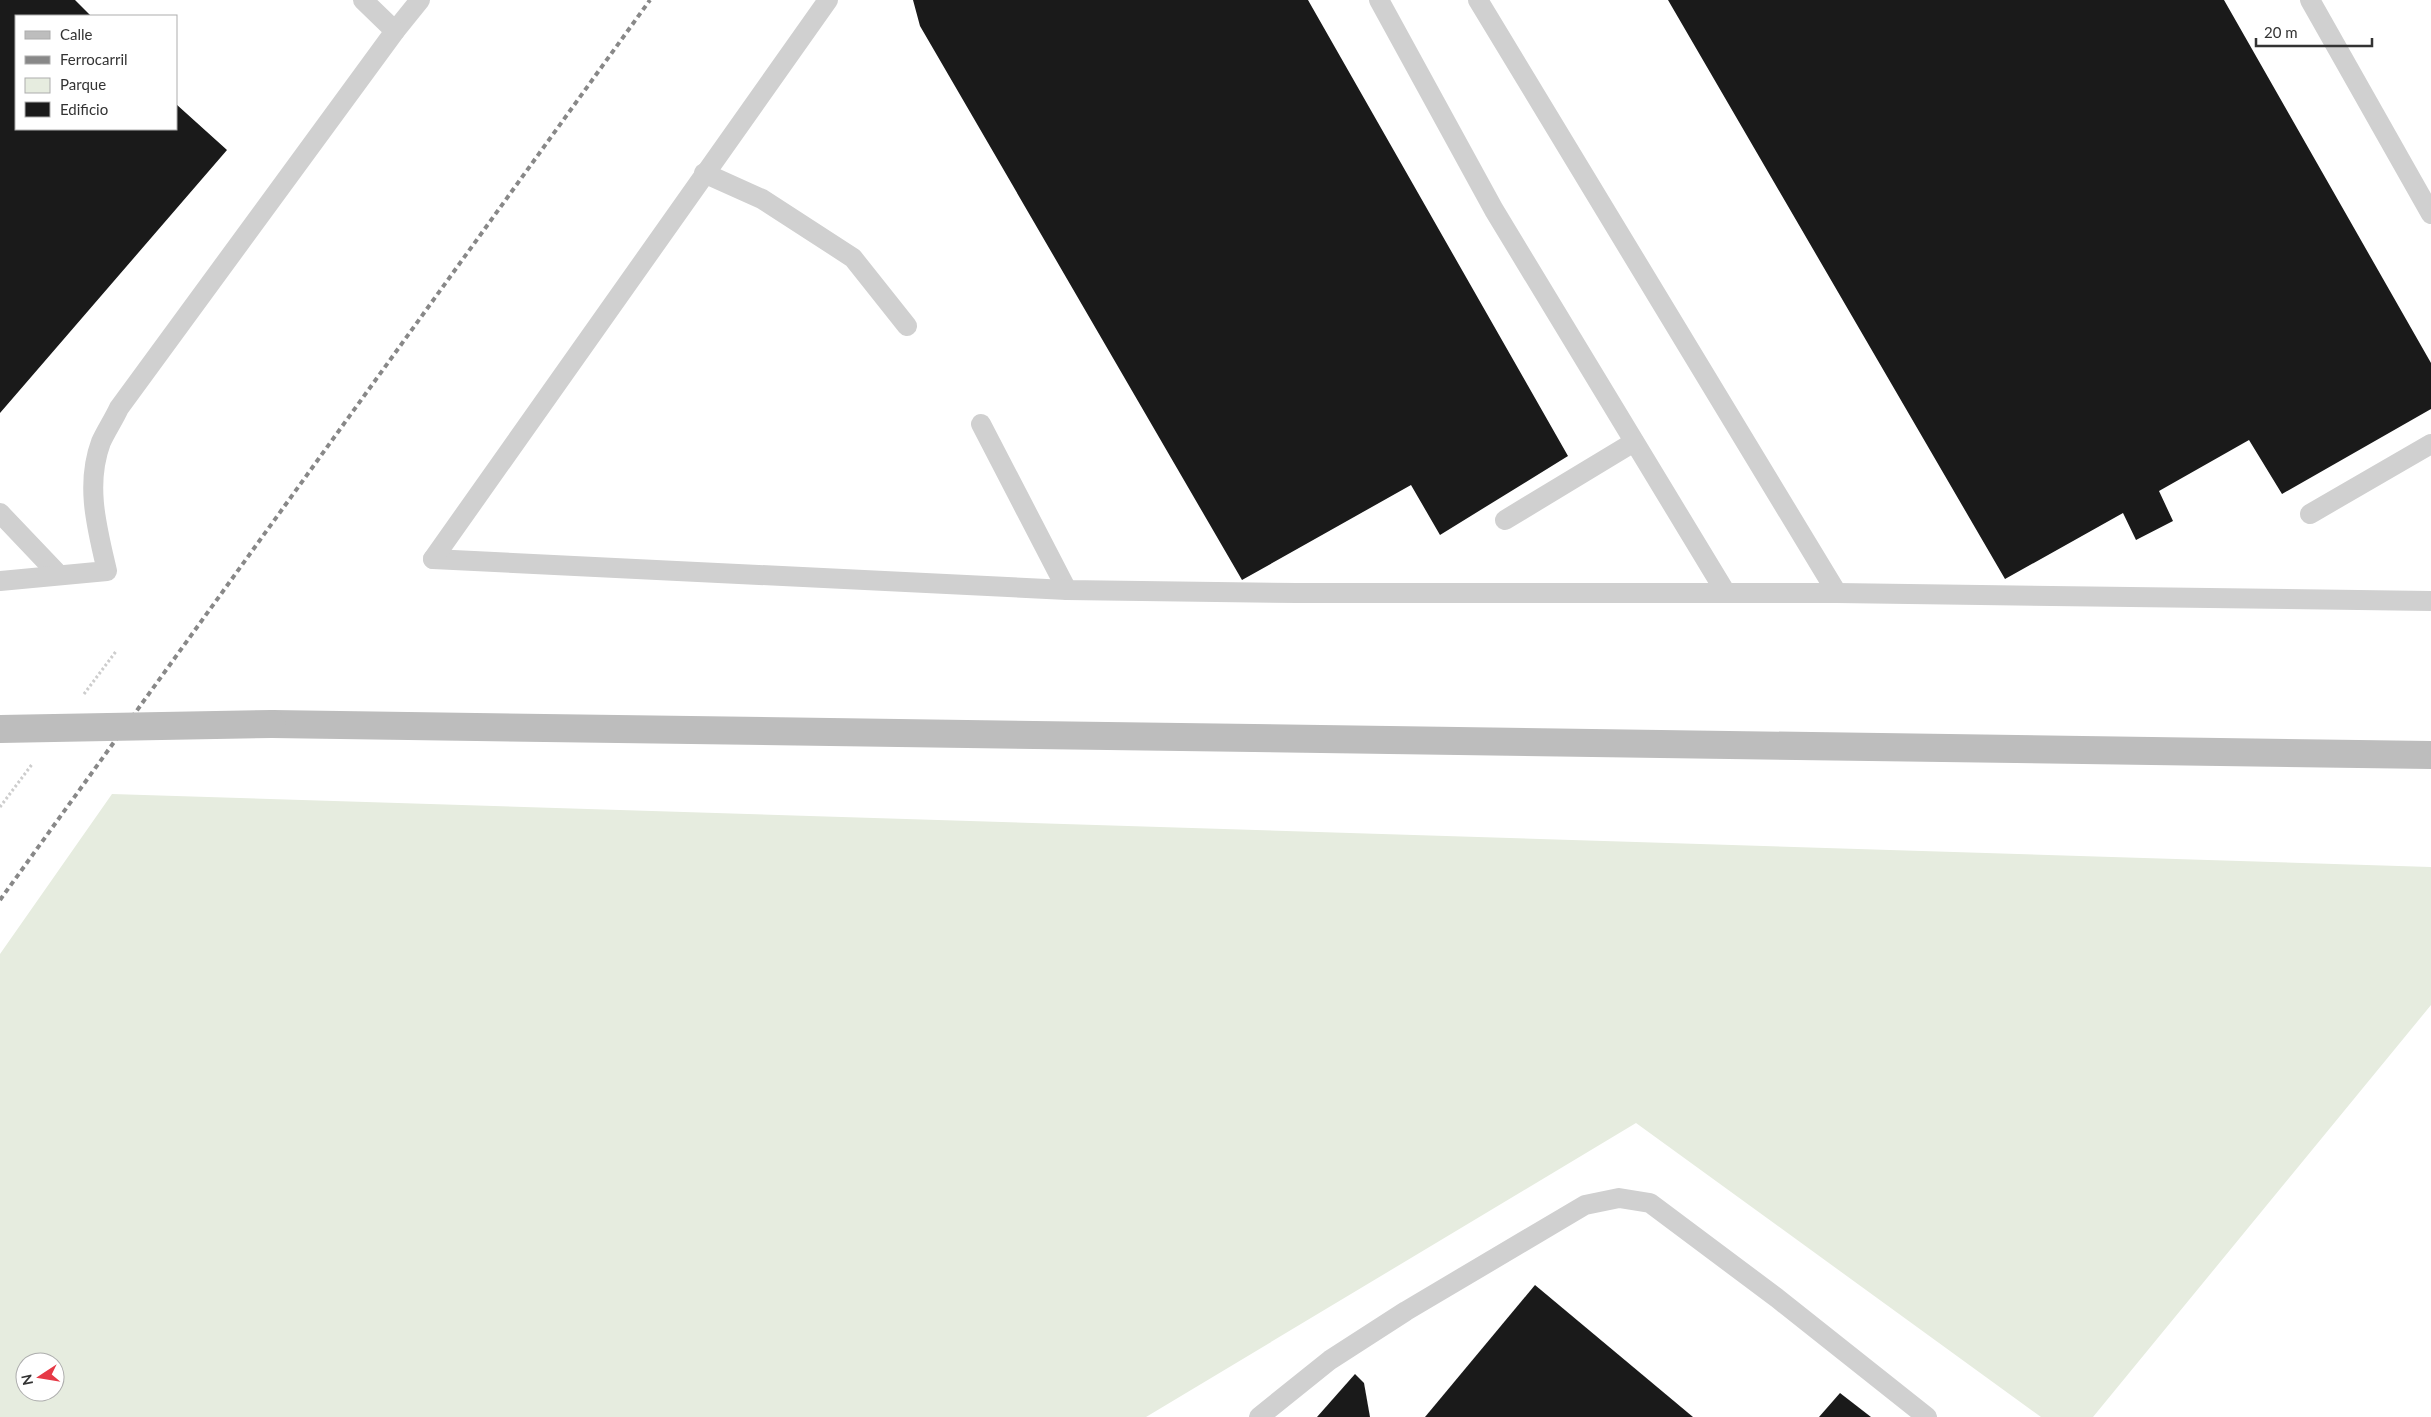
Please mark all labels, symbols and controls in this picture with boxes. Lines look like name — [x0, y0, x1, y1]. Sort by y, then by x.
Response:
legend — [15, 15, 178, 130]
scale bar — [2256, 15, 2372, 47]
text: 20 m — [2264, 23, 2298, 41]
text: Calle — [60, 25, 93, 43]
text: Ferrocarril — [60, 50, 128, 68]
text: Parque — [60, 75, 106, 93]
text: Edificio — [60, 100, 108, 118]
north arrow — [15, 1352, 65, 1402]
text: N — [17, 1373, 36, 1387]

